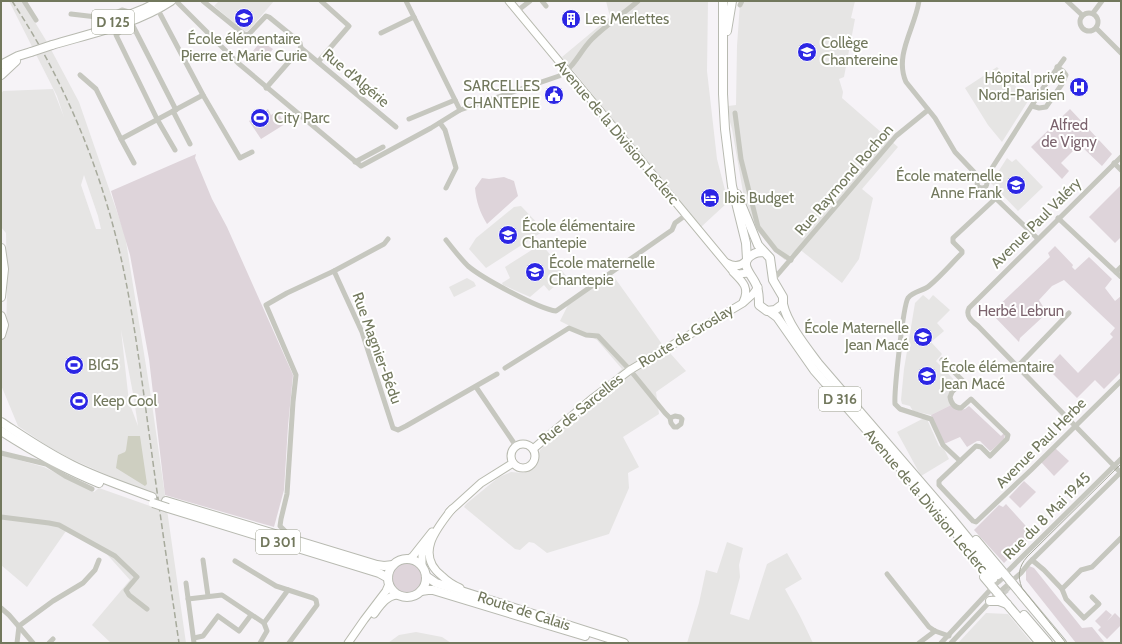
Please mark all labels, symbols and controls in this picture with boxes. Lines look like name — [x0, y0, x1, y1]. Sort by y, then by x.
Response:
school or university icon: École élémentaire Pierre et Marie Curie — [233, 7, 255, 29]
building icon: Les Merlettes — [560, 8, 582, 30]
road number: D 125 — [92, 10, 134, 34]
place label: Les Merlettes — [585, 10, 669, 28]
place label: École élémentaire Pierre et Marie Curie — [181, 29, 308, 65]
place label: Collège Chantereine — [821, 34, 898, 69]
school or university icon: Collège Chantereine — [796, 41, 818, 63]
street label: Rue d'Algérie — [319, 45, 393, 111]
street label: Avenue de la Division Leclerc — [551, 56, 683, 208]
place label: Hôpital privé Nord-Parisien — [978, 69, 1065, 104]
hospital icon: Hôpital privé Nord-Parisien — [1068, 76, 1090, 98]
place label: SARCELLES CHANTEPIE — [463, 77, 540, 112]
public building icon: SARCELLES CHANTEPIE — [543, 84, 565, 106]
sports icon: City Parc — [249, 107, 271, 129]
place label: City Parc — [274, 109, 330, 127]
park label: Alfred de Vigny — [1041, 116, 1097, 151]
street label: Rue Raymond Rochon — [791, 121, 897, 239]
place label: École maternelle Anne Frank — [896, 166, 1002, 202]
street label: Avenue Paul Valéry — [987, 174, 1085, 272]
school or university icon: École maternelle Anne Frank — [1005, 174, 1027, 196]
hotel icon: Ibis Budget — [699, 187, 721, 209]
place label: Ibis Budget — [724, 189, 794, 207]
place label: École élémentaire Chantepie — [522, 216, 635, 252]
school or university icon: École élémentaire Chantepie — [497, 224, 519, 246]
place label: École maternelle Chantepie — [549, 253, 655, 289]
school or university icon: École maternelle Chantepie — [524, 261, 546, 283]
street label: Rue Magnier-Bédu — [348, 290, 406, 406]
street label: Route de Groslay — [635, 300, 737, 371]
park label: Herbé Lebrun — [978, 302, 1064, 320]
place label: École Maternelle Jean Macé — [804, 318, 909, 354]
school or university icon: École Maternelle Jean Macé — [912, 326, 934, 348]
sports icon: BIG5 — [63, 354, 85, 376]
place label: BIG5 — [88, 356, 119, 374]
place label: École élémentaire Jean Macé — [940, 357, 1054, 393]
school or university icon: École élémentaire Jean Macé — [916, 365, 938, 387]
street label: Rue de Sarcelles — [535, 370, 627, 448]
road number: D 316 — [819, 387, 861, 411]
sports icon: Keep Cool — [68, 390, 90, 412]
place label: Keep Cool — [93, 392, 158, 410]
street label: Avenue Paul Herbe — [992, 394, 1090, 492]
street label: Avenue de la Division Leclerc — [860, 425, 992, 577]
street label: Rue du 8 Mai 1945 — [1000, 469, 1094, 563]
road number: D 301 — [256, 530, 300, 554]
street label: Route de Calais — [475, 587, 573, 635]

